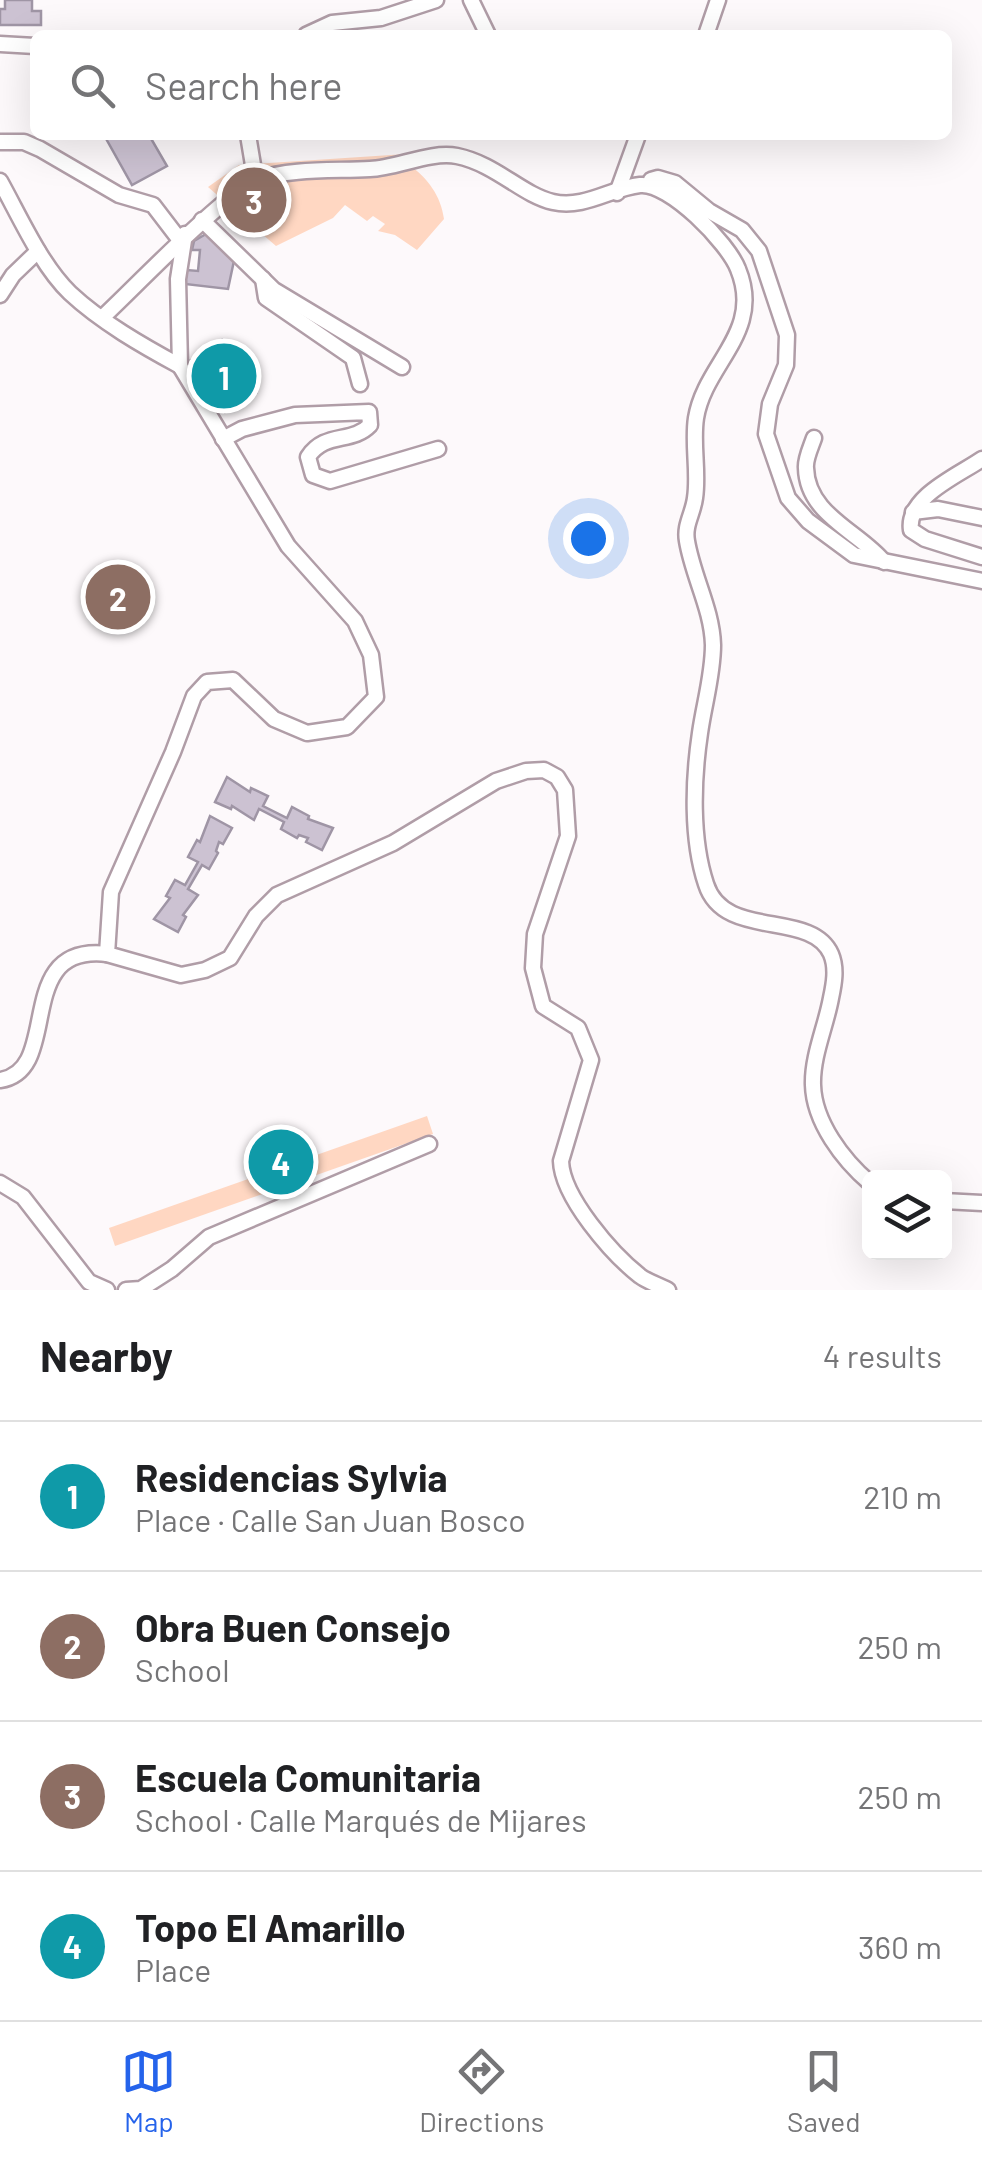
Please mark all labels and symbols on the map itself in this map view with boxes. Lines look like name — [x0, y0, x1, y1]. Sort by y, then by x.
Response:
pin: 3 — [222, 162, 286, 238]
pin: 1 — [192, 338, 256, 414]
your location — [563, 513, 614, 564]
pin: 2 — [86, 560, 150, 634]
pin: 4 — [248, 1124, 314, 1200]

